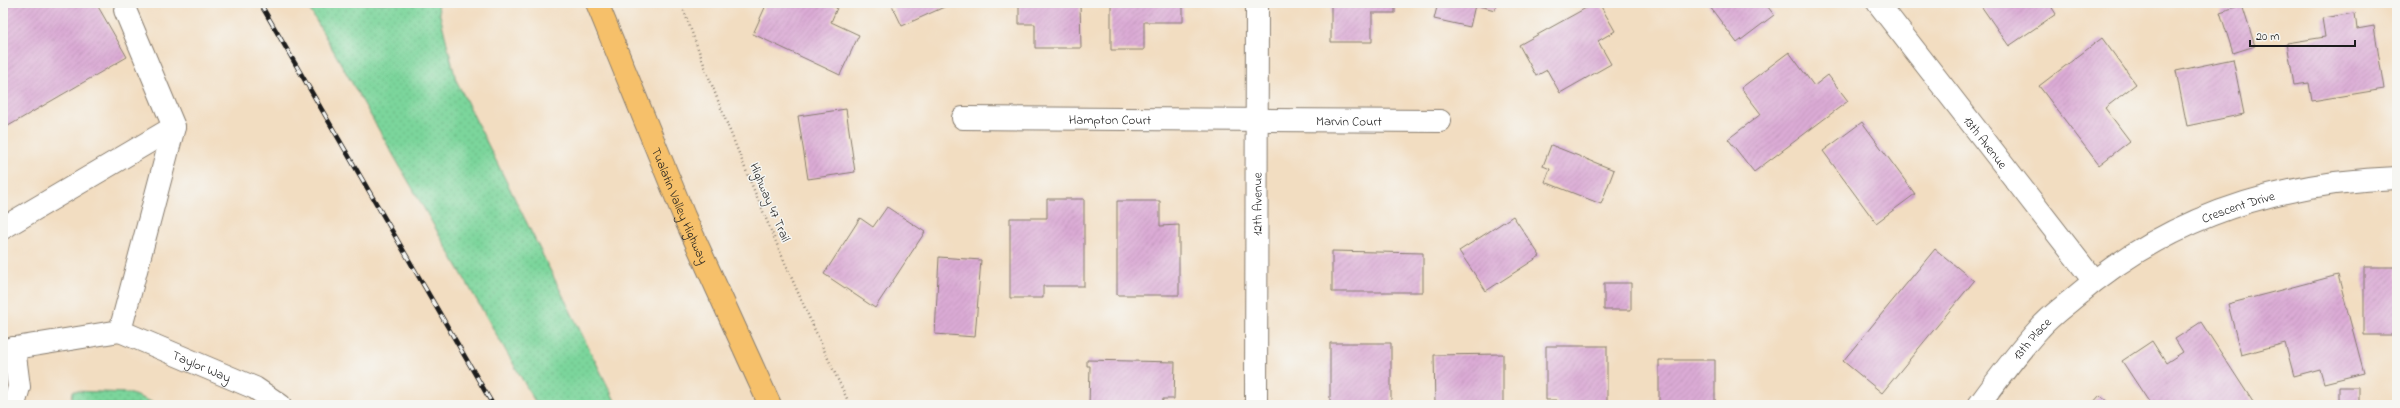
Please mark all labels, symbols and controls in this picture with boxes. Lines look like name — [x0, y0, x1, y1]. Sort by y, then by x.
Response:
scale bar — [2250, 22, 2355, 48]
text: 20 m — [2256, 28, 2279, 46]
street label: Hampton Court — [1069, 111, 1152, 130]
street label: Marvin Court — [1316, 112, 1383, 132]
street label: 13th Avenue — [1958, 112, 2012, 173]
street label: Tualatin Valley Highway — [646, 145, 713, 268]
street label: Highway 47 Trail — [743, 160, 795, 246]
street label: 12th Avenue — [1248, 172, 1268, 236]
street label: Crescent Drive — [2199, 187, 2277, 229]
street label: 13th Place — [2009, 313, 2056, 364]
street label: Taylor Way — [169, 346, 234, 389]

